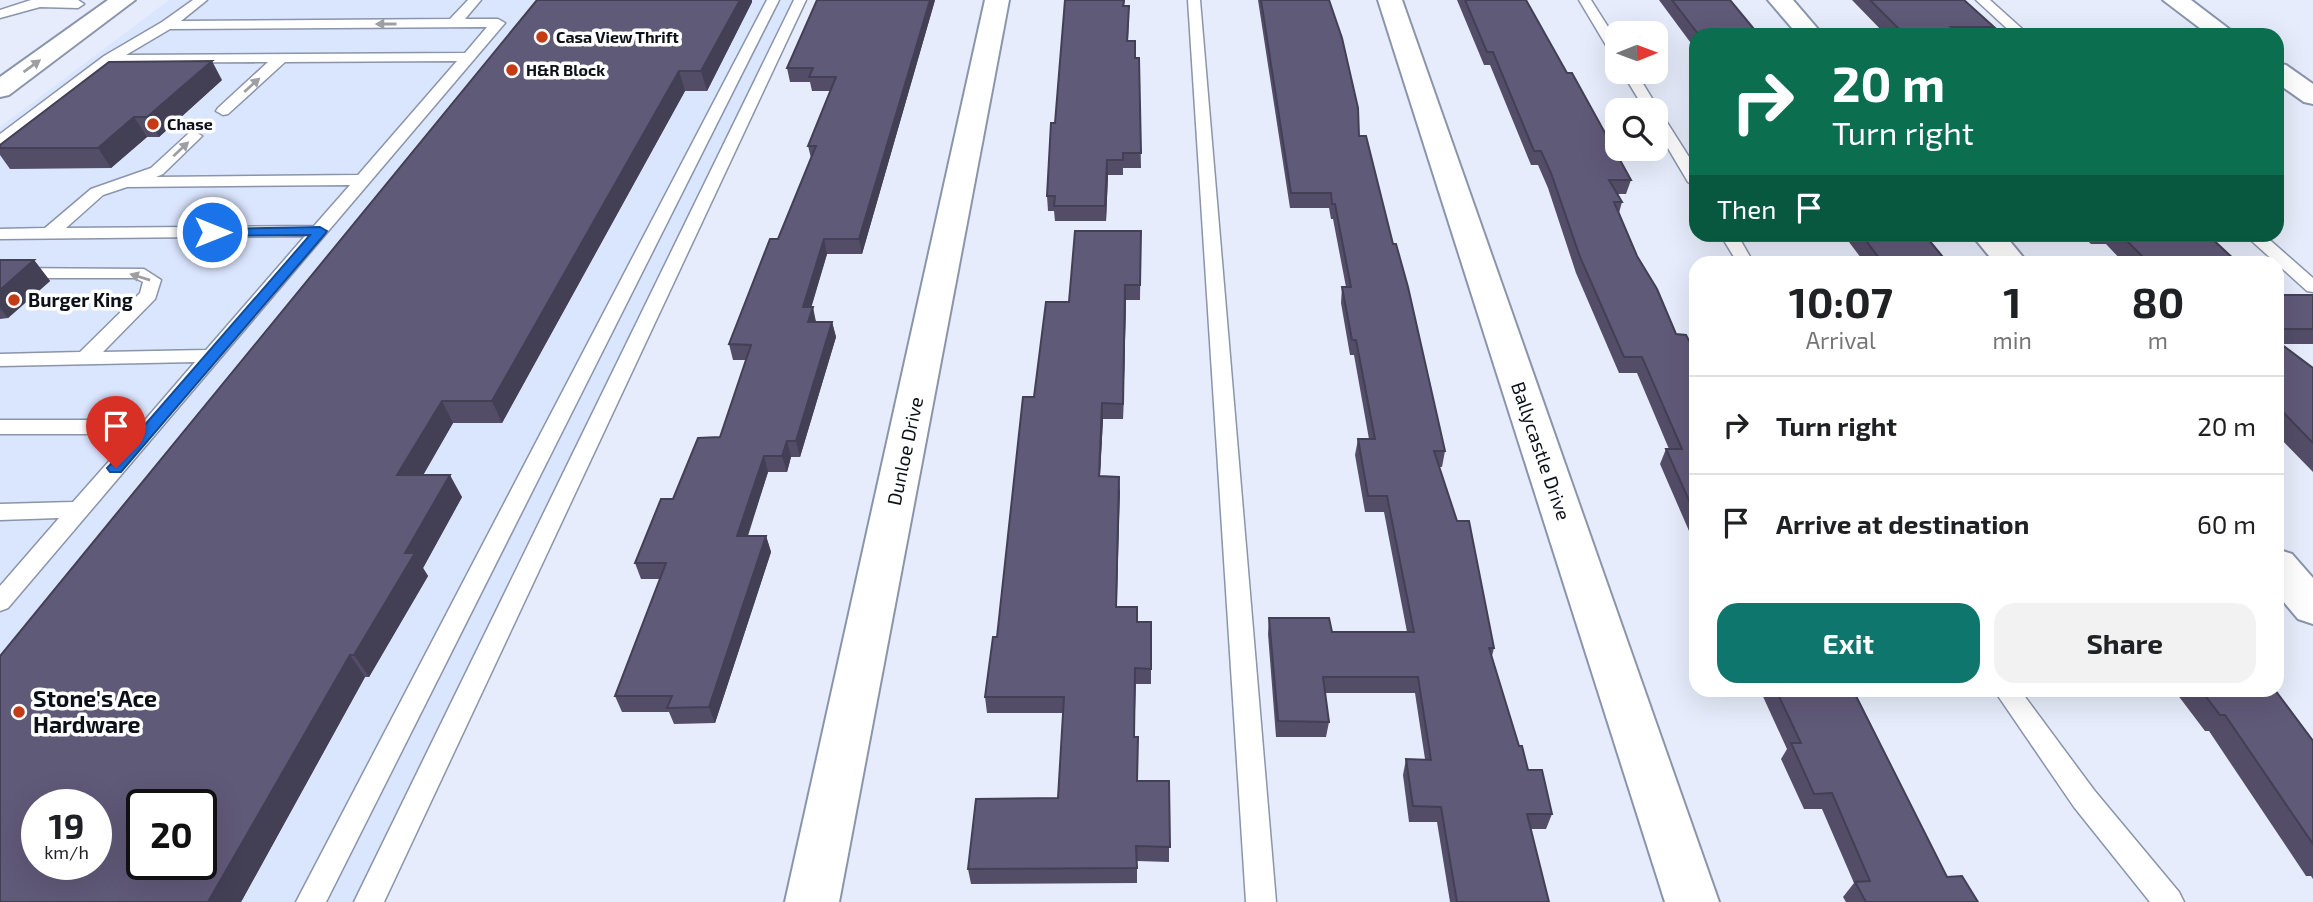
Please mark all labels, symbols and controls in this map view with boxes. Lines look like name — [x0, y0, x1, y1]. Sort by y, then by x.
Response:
one-way arrow — [374, 18, 396, 30]
north arrow — [1605, 21, 1668, 84]
map controls — [1605, 21, 1668, 161]
place label: Casa View Thrift — [556, 27, 679, 46]
marker: Casa View Thrift — [534, 29, 550, 45]
text: 20 m — [1832, 53, 1945, 112]
icon: right — [1717, 56, 1808, 147]
one-way arrow — [23, 59, 41, 73]
place label: H&R Block — [526, 60, 605, 79]
marker: H&R Block — [504, 62, 520, 78]
one-way arrow — [243, 77, 260, 93]
button: search — [1605, 98, 1668, 161]
text: Turn right — [1832, 113, 1974, 151]
place label: Chase — [167, 114, 213, 133]
marker: Chase — [145, 116, 161, 132]
one-way arrow — [172, 141, 190, 157]
icon: arrive — [1790, 189, 1828, 227]
text: Then — [1717, 193, 1776, 224]
position arrow — [175, 195, 249, 269]
one-way arrow — [129, 271, 150, 281]
text: 10:07 — [1789, 276, 1893, 326]
text: 1 — [2003, 276, 2021, 326]
text: 80 — [2132, 276, 2184, 326]
place label: Burger King — [28, 288, 133, 311]
marker: Burger King — [6, 292, 22, 308]
text: Arrival — [1806, 326, 1876, 354]
text: min — [1993, 326, 2032, 354]
text: m — [2148, 326, 2168, 354]
street label: Ballycastle Drive — [1507, 379, 1576, 523]
street label: Dunloe Drive — [882, 394, 927, 507]
pin — [86, 396, 146, 468]
icon: right — [1717, 406, 1755, 444]
icon: arrive — [97, 407, 135, 445]
text: Turn right — [1776, 410, 1897, 441]
text: 20 m — [2197, 410, 2256, 441]
icon: arrive — [1717, 504, 1755, 542]
text: Arrive at destination — [1776, 508, 2029, 539]
text: 60 m — [2197, 508, 2256, 539]
button: Exit — [1717, 603, 1980, 683]
button: Share — [1994, 603, 2256, 683]
place label: Stone's Ace Hardware — [33, 684, 157, 738]
marker: Stone's Ace Hardware — [11, 704, 27, 720]
speed limit sign: 20 — [126, 789, 217, 880]
text: 19 — [49, 804, 84, 846]
text: km/h — [44, 841, 89, 863]

